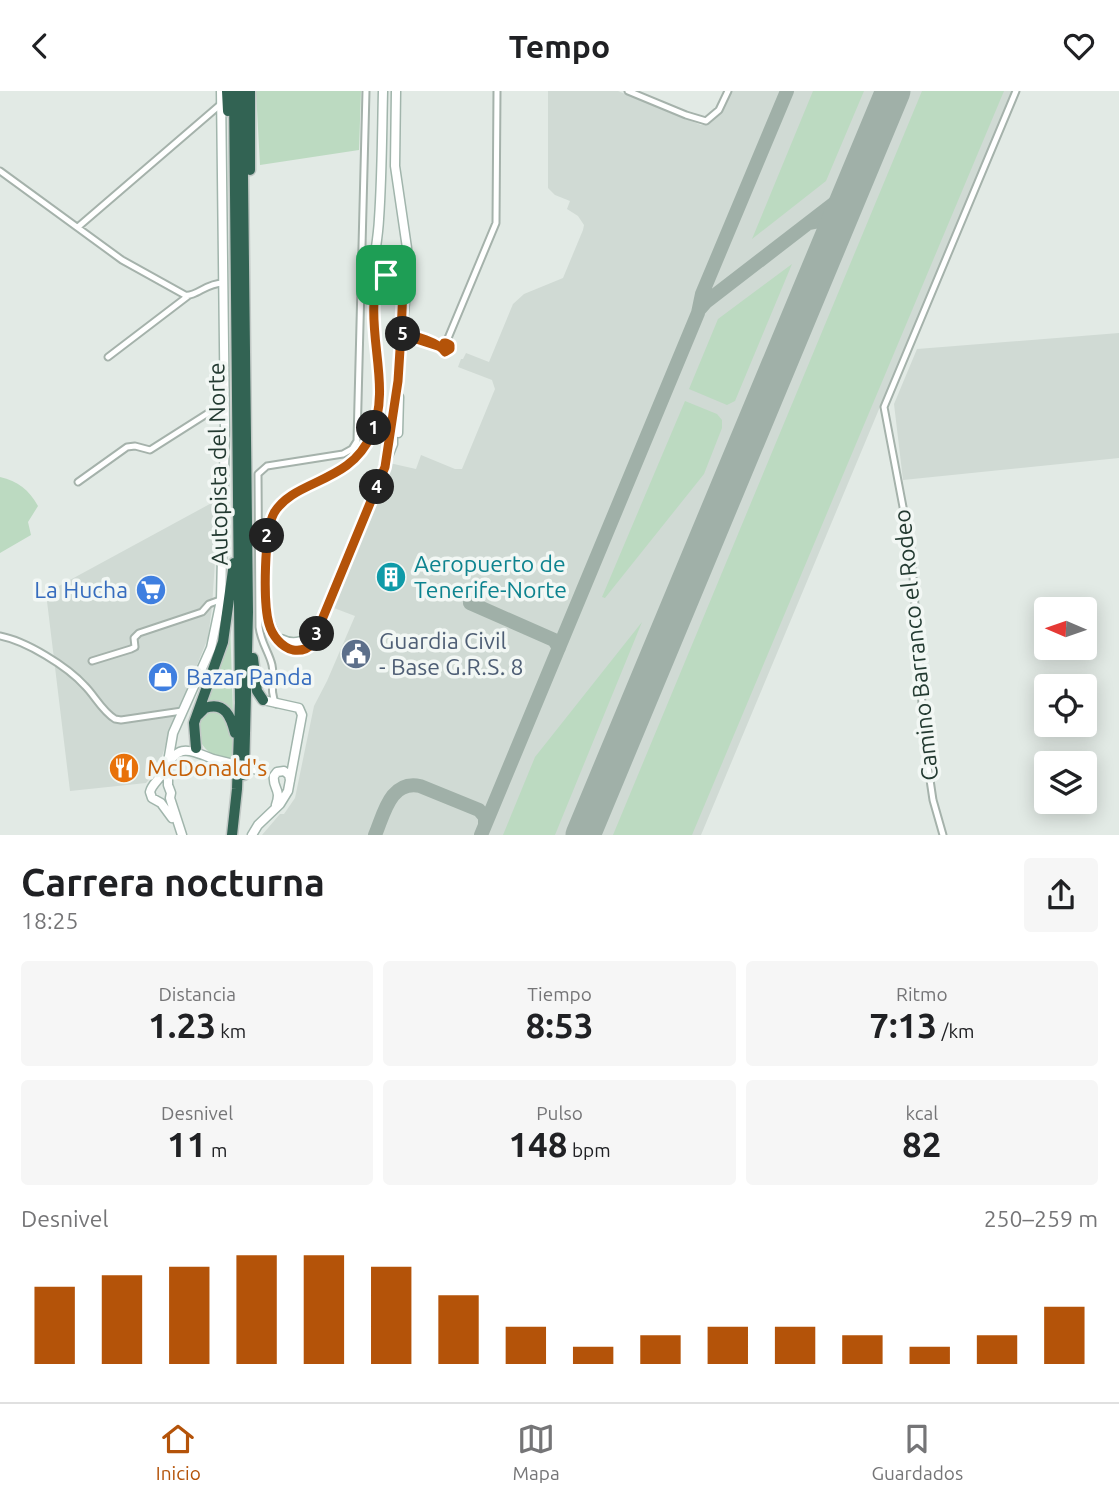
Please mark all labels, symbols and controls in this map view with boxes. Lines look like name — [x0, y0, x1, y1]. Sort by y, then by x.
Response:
icon: back — [21, 27, 59, 65]
icon: heart — [1060, 27, 1098, 65]
text: Tempo — [509, 28, 610, 64]
pin — [356, 245, 416, 305]
icon: arrive — [367, 256, 405, 294]
pin: 5 — [386, 317, 420, 351]
text: 5 — [397, 322, 408, 344]
street label: Autopista del Norte — [203, 362, 232, 566]
pin: 1 — [356, 411, 392, 445]
text: 1 — [368, 416, 379, 438]
pin: 4 — [360, 469, 394, 505]
text: 4 — [371, 475, 382, 497]
street label: Camino Barranco el Rodeo — [889, 508, 942, 782]
pin: 2 — [250, 519, 284, 553]
text: 2 — [261, 524, 272, 546]
place label: Aeropuerto de Tenerife-Norte — [414, 551, 567, 602]
building icon: Aeropuerto de Tenerife-Norte — [374, 560, 408, 594]
supermarket icon: La Hucha — [134, 573, 168, 607]
place label: La Hucha — [34, 577, 128, 602]
north arrow — [1034, 597, 1097, 660]
map controls — [1034, 597, 1097, 814]
pin: 3 — [300, 617, 334, 651]
text: 3 — [311, 622, 322, 644]
place label: Guardia Civil - Base G.R.S. 8 — [379, 628, 524, 679]
public building icon: Guardia Civil - Base G.R.S. 8 — [339, 637, 373, 671]
shop icon: Bazar Panda — [146, 660, 180, 694]
place label: Bazar Panda — [186, 664, 313, 689]
button: locate — [1034, 674, 1097, 737]
restaurant icon: McDonald's — [107, 751, 141, 785]
button: layers — [1034, 751, 1097, 814]
place label: McDonald's — [147, 755, 267, 780]
button: share — [1024, 858, 1098, 932]
text: Carrera nocturna — [21, 861, 325, 903]
text: 18:25 — [21, 908, 79, 933]
text: Distancia — [158, 983, 236, 1005]
text: Tiempo — [527, 983, 592, 1005]
text: Ritmo — [896, 983, 948, 1005]
text: 1.23 — [148, 1005, 216, 1045]
text: 8:53 — [526, 1005, 593, 1045]
text: 7:13 — [869, 1005, 937, 1045]
text: km — [216, 1020, 246, 1042]
text: /km — [937, 1020, 974, 1042]
text: Desnivel — [161, 1102, 233, 1124]
text: Pulso — [536, 1102, 583, 1124]
text: kcal — [905, 1102, 938, 1124]
text: 11 — [167, 1124, 207, 1164]
text: 148 — [508, 1124, 568, 1164]
text: 82 — [902, 1124, 942, 1164]
text: m — [207, 1139, 227, 1161]
text: bpm — [568, 1139, 611, 1161]
text: Desnivel — [21, 1206, 109, 1231]
text: 250–259 m — [984, 1206, 1098, 1231]
tab: Inicio — [156, 1420, 201, 1484]
tab: Mapa — [512, 1420, 560, 1484]
tab: Guardados — [871, 1420, 963, 1484]

